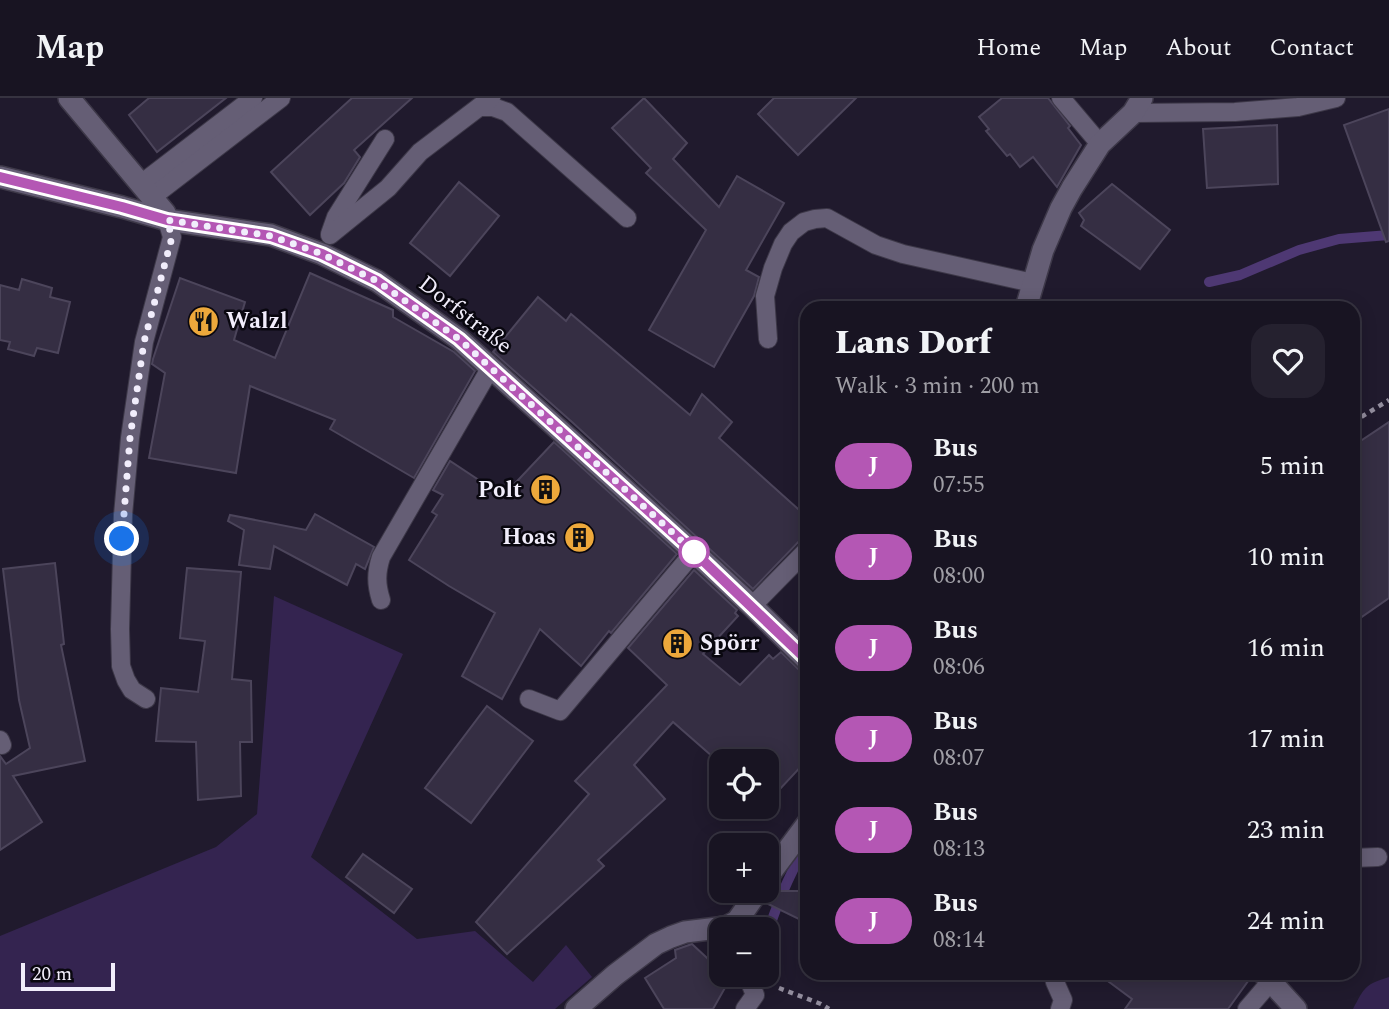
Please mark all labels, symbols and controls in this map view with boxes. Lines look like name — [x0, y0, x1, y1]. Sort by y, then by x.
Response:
text: Map — [35, 23, 104, 73]
text: Home — [976, 30, 1041, 66]
text: Map — [1079, 30, 1127, 66]
text: About — [1165, 30, 1231, 66]
text: Contact — [1269, 30, 1354, 66]
street label: Dorfstraße — [410, 267, 520, 363]
restaurant icon: Walzl — [186, 304, 220, 338]
place label: Walzl — [226, 304, 287, 339]
text: Lans Dorf — [835, 318, 991, 368]
button: heart — [1251, 324, 1325, 398]
text: Walk · 3 min · 200 m — [835, 369, 1040, 404]
text: Bus — [933, 428, 978, 468]
text: 5 min — [1260, 446, 1325, 486]
text: J — [868, 448, 879, 484]
text: 07:55 — [933, 468, 985, 503]
place label: Polt — [478, 473, 522, 508]
building icon: Polt — [528, 473, 562, 507]
text: Bus — [933, 519, 978, 559]
place label: Hoas — [502, 520, 556, 555]
building icon: Hoas — [562, 520, 596, 554]
your location — [104, 521, 139, 556]
unlabelled marker — [679, 537, 709, 567]
text: 10 min — [1247, 537, 1325, 577]
text: J — [868, 539, 879, 575]
text: 08:00 — [933, 559, 985, 594]
text: Bus — [933, 610, 978, 650]
building icon: Spörr — [660, 626, 694, 660]
place label: Spörr — [700, 626, 759, 661]
text: 16 min — [1247, 628, 1325, 668]
text: J — [868, 630, 879, 666]
text: 08:06 — [933, 650, 985, 685]
text: Bus — [933, 701, 978, 741]
text: 17 min — [1247, 719, 1325, 759]
text: J — [868, 721, 879, 757]
text: 08:07 — [933, 741, 985, 776]
map controls — [709, 749, 779, 987]
button: locate — [709, 749, 779, 819]
text: Bus — [933, 792, 978, 832]
text: 23 min — [1247, 810, 1325, 850]
text: J — [868, 812, 879, 848]
text: 08:13 — [933, 832, 985, 867]
button: + — [709, 833, 779, 903]
text: Bus — [933, 883, 978, 923]
text: 24 min — [1247, 901, 1325, 941]
text: J — [868, 903, 879, 939]
button: − — [709, 917, 779, 987]
text: 08:14 — [933, 923, 985, 958]
scale bar — [21, 960, 116, 992]
text: 20 m — [32, 960, 72, 989]

